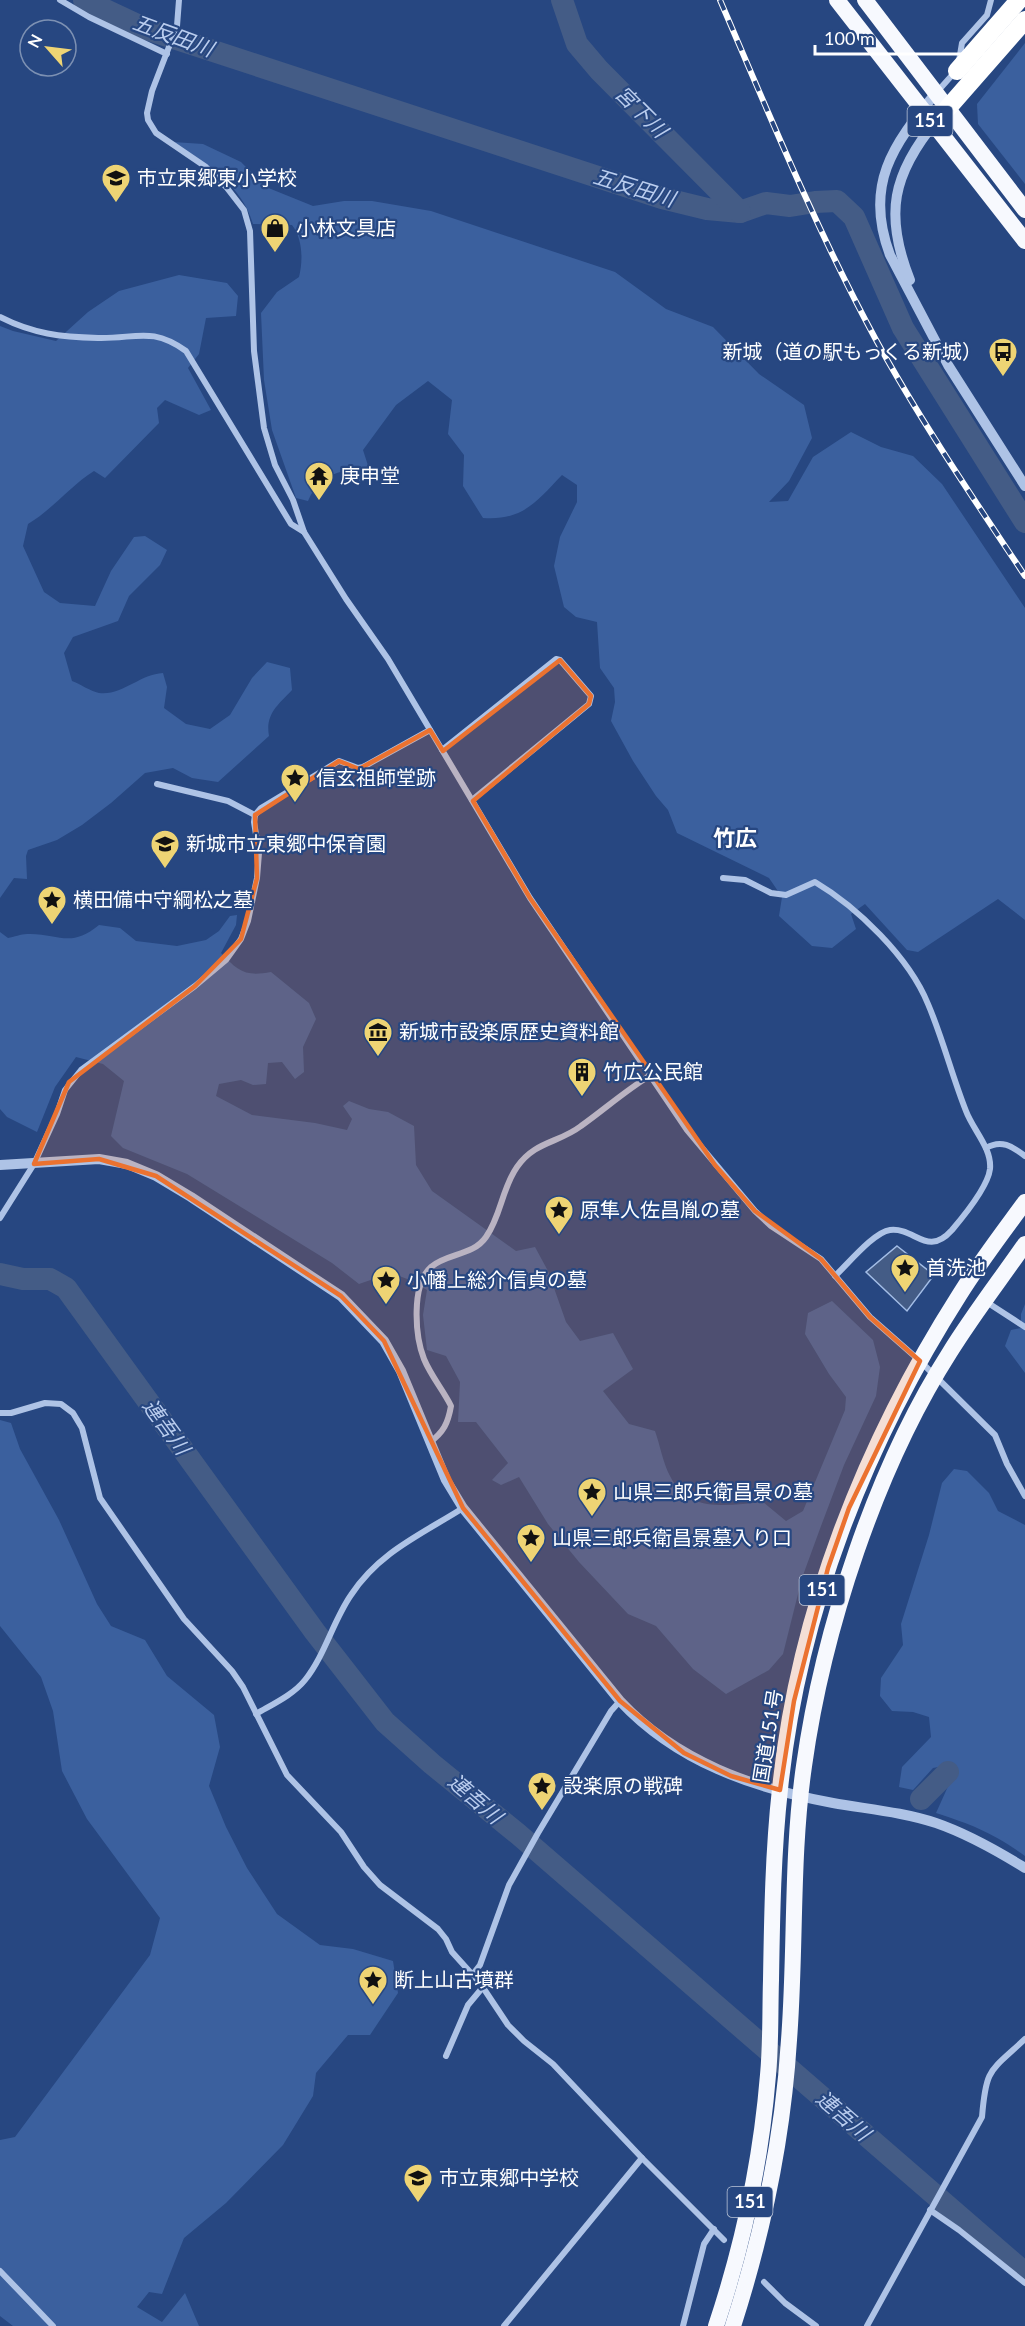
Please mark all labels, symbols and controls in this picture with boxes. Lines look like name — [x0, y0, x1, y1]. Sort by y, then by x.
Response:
water label: 五反田川 — [130, 8, 219, 61]
north arrow — [18, 18, 78, 78]
scale bar — [815, 18, 1000, 56]
text: 100 m — [824, 27, 875, 49]
text: N — [23, 31, 46, 51]
water label: 宮下川 — [611, 80, 675, 143]
road number: 151 — [908, 106, 952, 136]
school or university icon: 市立東郷東小学校 — [100, 162, 132, 204]
water label: 五反田川 — [591, 162, 680, 211]
place label: 市立東郷東小学校 — [137, 165, 297, 189]
shop icon: 小林文具店 — [259, 212, 291, 254]
place label: 小林文具店 — [296, 215, 396, 239]
bus stop icon: 新城（道の駅もっくる新城） — [987, 336, 1019, 378]
place label: 新城（道の駅もっくる新城） — [722, 339, 982, 363]
temple icon: 庚申堂 — [303, 460, 335, 502]
place label: 庚申堂 — [340, 463, 400, 487]
place icon: 信玄祖師堂跡 — [279, 762, 311, 804]
place label: 信玄祖師堂跡 — [316, 765, 436, 789]
district label: 竹広 — [713, 824, 757, 851]
school or university icon: 新城市立東郷中保育園 — [149, 828, 181, 870]
place label: 新城市立東郷中保育園 — [186, 831, 386, 855]
place icon: 横田備中守綱松之墓 — [36, 884, 68, 926]
place label: 横田備中守綱松之墓 — [73, 887, 253, 911]
museum icon: 新城市設楽原歴史資料館 — [362, 1016, 394, 1058]
place label: 新城市設楽原歴史資料館 — [399, 1019, 619, 1043]
building icon: 竹広公民館 — [566, 1056, 598, 1098]
place label: 竹広公民館 — [603, 1059, 703, 1083]
place icon: 原隼人佐昌胤の墓 — [543, 1194, 575, 1236]
place label: 原隼人佐昌胤の墓 — [580, 1197, 740, 1221]
place icon: 首洗池 — [889, 1252, 921, 1294]
place label: 首洗池 — [926, 1255, 986, 1279]
place icon: 小幡上総介信貞の墓 — [370, 1264, 402, 1306]
place label: 小幡上総介信貞の墓 — [407, 1267, 587, 1291]
water label: 連吾川 — [139, 1393, 197, 1461]
place icon: 山県三郎兵衛昌景の墓 — [576, 1476, 608, 1518]
place label: 山県三郎兵衛昌景の墓 — [613, 1479, 813, 1503]
place icon: 山県三郎兵衛昌景墓入り口 — [515, 1522, 547, 1564]
place label: 山県三郎兵衛昌景墓入り口 — [552, 1525, 792, 1549]
road number: 151 — [800, 1575, 844, 1605]
street label: 国道151号 — [748, 1687, 786, 1785]
water label: 連吾川 — [444, 1768, 509, 1829]
place icon: 設楽原の戦碑 — [526, 1770, 558, 1812]
place label: 設楽原の戦碑 — [563, 1773, 683, 1797]
place icon: 断上山古墳群 — [357, 1964, 389, 2006]
place label: 断上山古墳群 — [394, 1967, 514, 1991]
water label: 連吾川 — [812, 2085, 877, 2146]
school or university icon: 市立東郷中学校 — [402, 2162, 434, 2204]
place label: 市立東郷中学校 — [439, 2165, 579, 2189]
road number: 151 — [728, 2187, 772, 2217]

